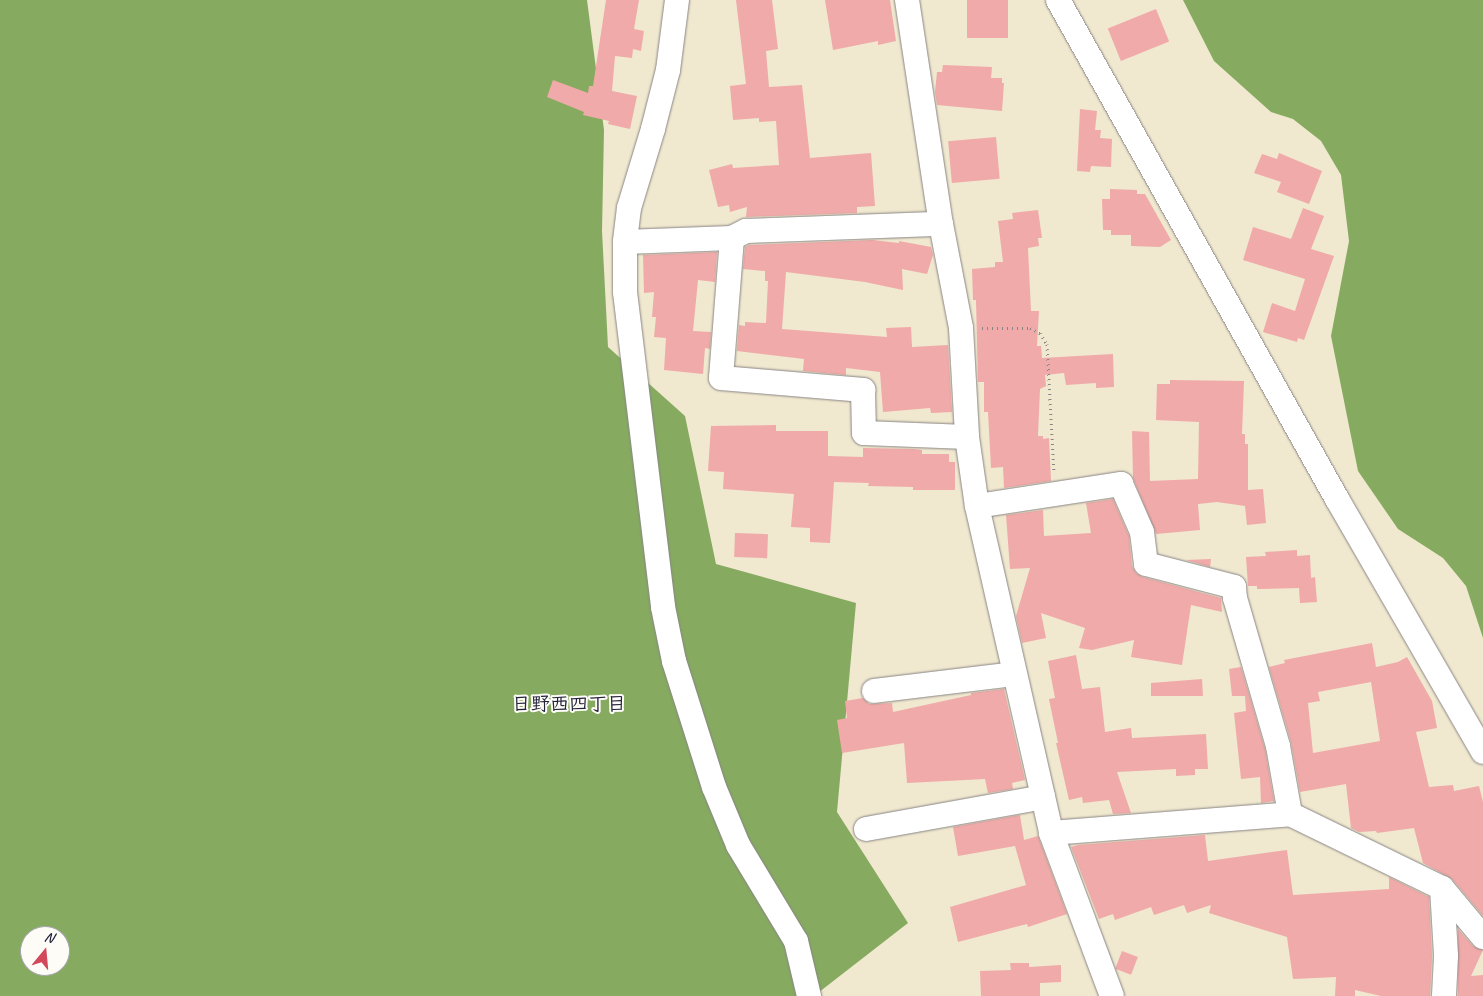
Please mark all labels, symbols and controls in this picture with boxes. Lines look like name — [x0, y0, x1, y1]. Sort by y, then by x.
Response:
district label: 日野西四丁目 — [512, 694, 626, 716]
north arrow — [20, 926, 70, 976]
text: N — [43, 928, 56, 947]

